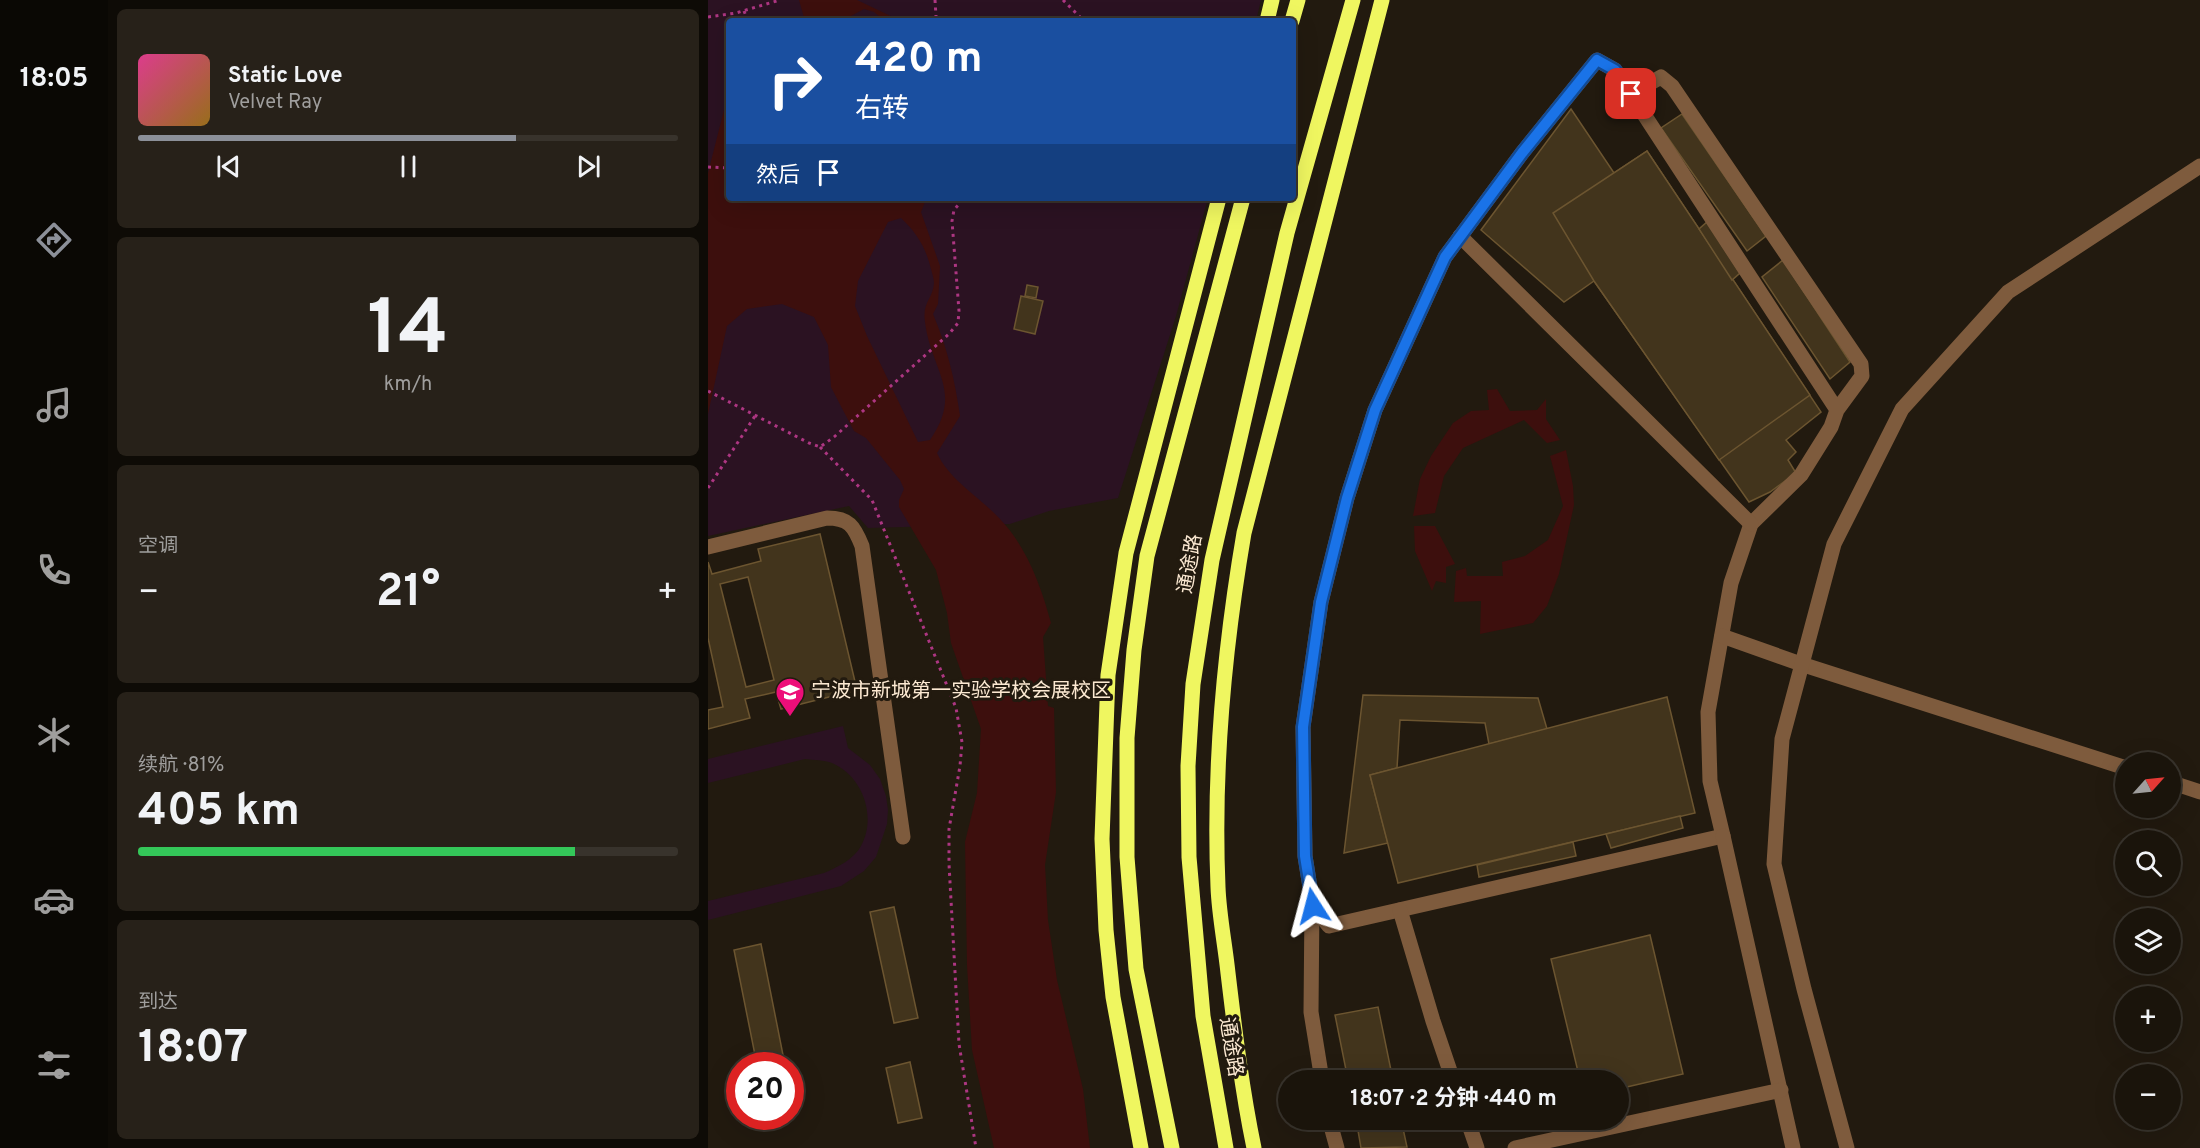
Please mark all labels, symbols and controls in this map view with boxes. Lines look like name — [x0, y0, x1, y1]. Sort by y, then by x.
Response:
text: 420 m — [855, 34, 983, 87]
icon: right — [756, 42, 834, 120]
text: 18:05 — [20, 62, 88, 96]
text: Static Love — [228, 63, 342, 90]
pin — [1605, 68, 1656, 119]
icon: arrive — [1614, 77, 1647, 110]
text: Velvet Ray — [228, 90, 322, 116]
text: 右转 — [855, 93, 909, 127]
icon: previous — [212, 150, 245, 183]
icon: pause — [392, 150, 425, 183]
icon: next — [572, 150, 605, 183]
icon: arrive — [812, 156, 845, 189]
text: 然后 — [756, 163, 800, 190]
icon: directions — [33, 219, 75, 261]
text: 14 — [367, 283, 449, 382]
text: km/h — [384, 372, 432, 398]
icon: music — [33, 384, 75, 426]
street label: 通途路 — [1173, 532, 1209, 596]
text: 空调 — [138, 534, 178, 560]
icon: phone — [33, 549, 75, 591]
text: 21° — [376, 565, 440, 622]
text: − — [138, 573, 159, 615]
text: + — [657, 573, 678, 615]
school or university icon: 宁波市新城第一实验学校会展校区 — [774, 676, 806, 718]
place label: 宁波市新城第一实验学校会展校区 — [811, 679, 1111, 705]
icon: climate — [33, 714, 75, 756]
north arrow — [2115, 752, 2181, 818]
map controls — [2115, 752, 2181, 1130]
text: 续航 · 81% — [138, 753, 224, 779]
text: 405 km — [138, 784, 300, 841]
button: search — [2115, 830, 2181, 896]
position arrow — [1281, 874, 1345, 938]
icon: car — [33, 879, 75, 921]
button: layers — [2115, 908, 2181, 974]
button: + — [2115, 986, 2181, 1052]
text: 到达 — [138, 990, 178, 1016]
street label: 通途路 — [1212, 1015, 1248, 1079]
text: 18:07 — [138, 1021, 248, 1078]
icon: filters — [33, 1044, 75, 1086]
speed limit sign: 20 — [726, 1052, 804, 1130]
button: − — [2115, 1064, 2181, 1130]
text: 18:07 · 2 分钟 · 440 m — [1350, 1086, 1557, 1113]

